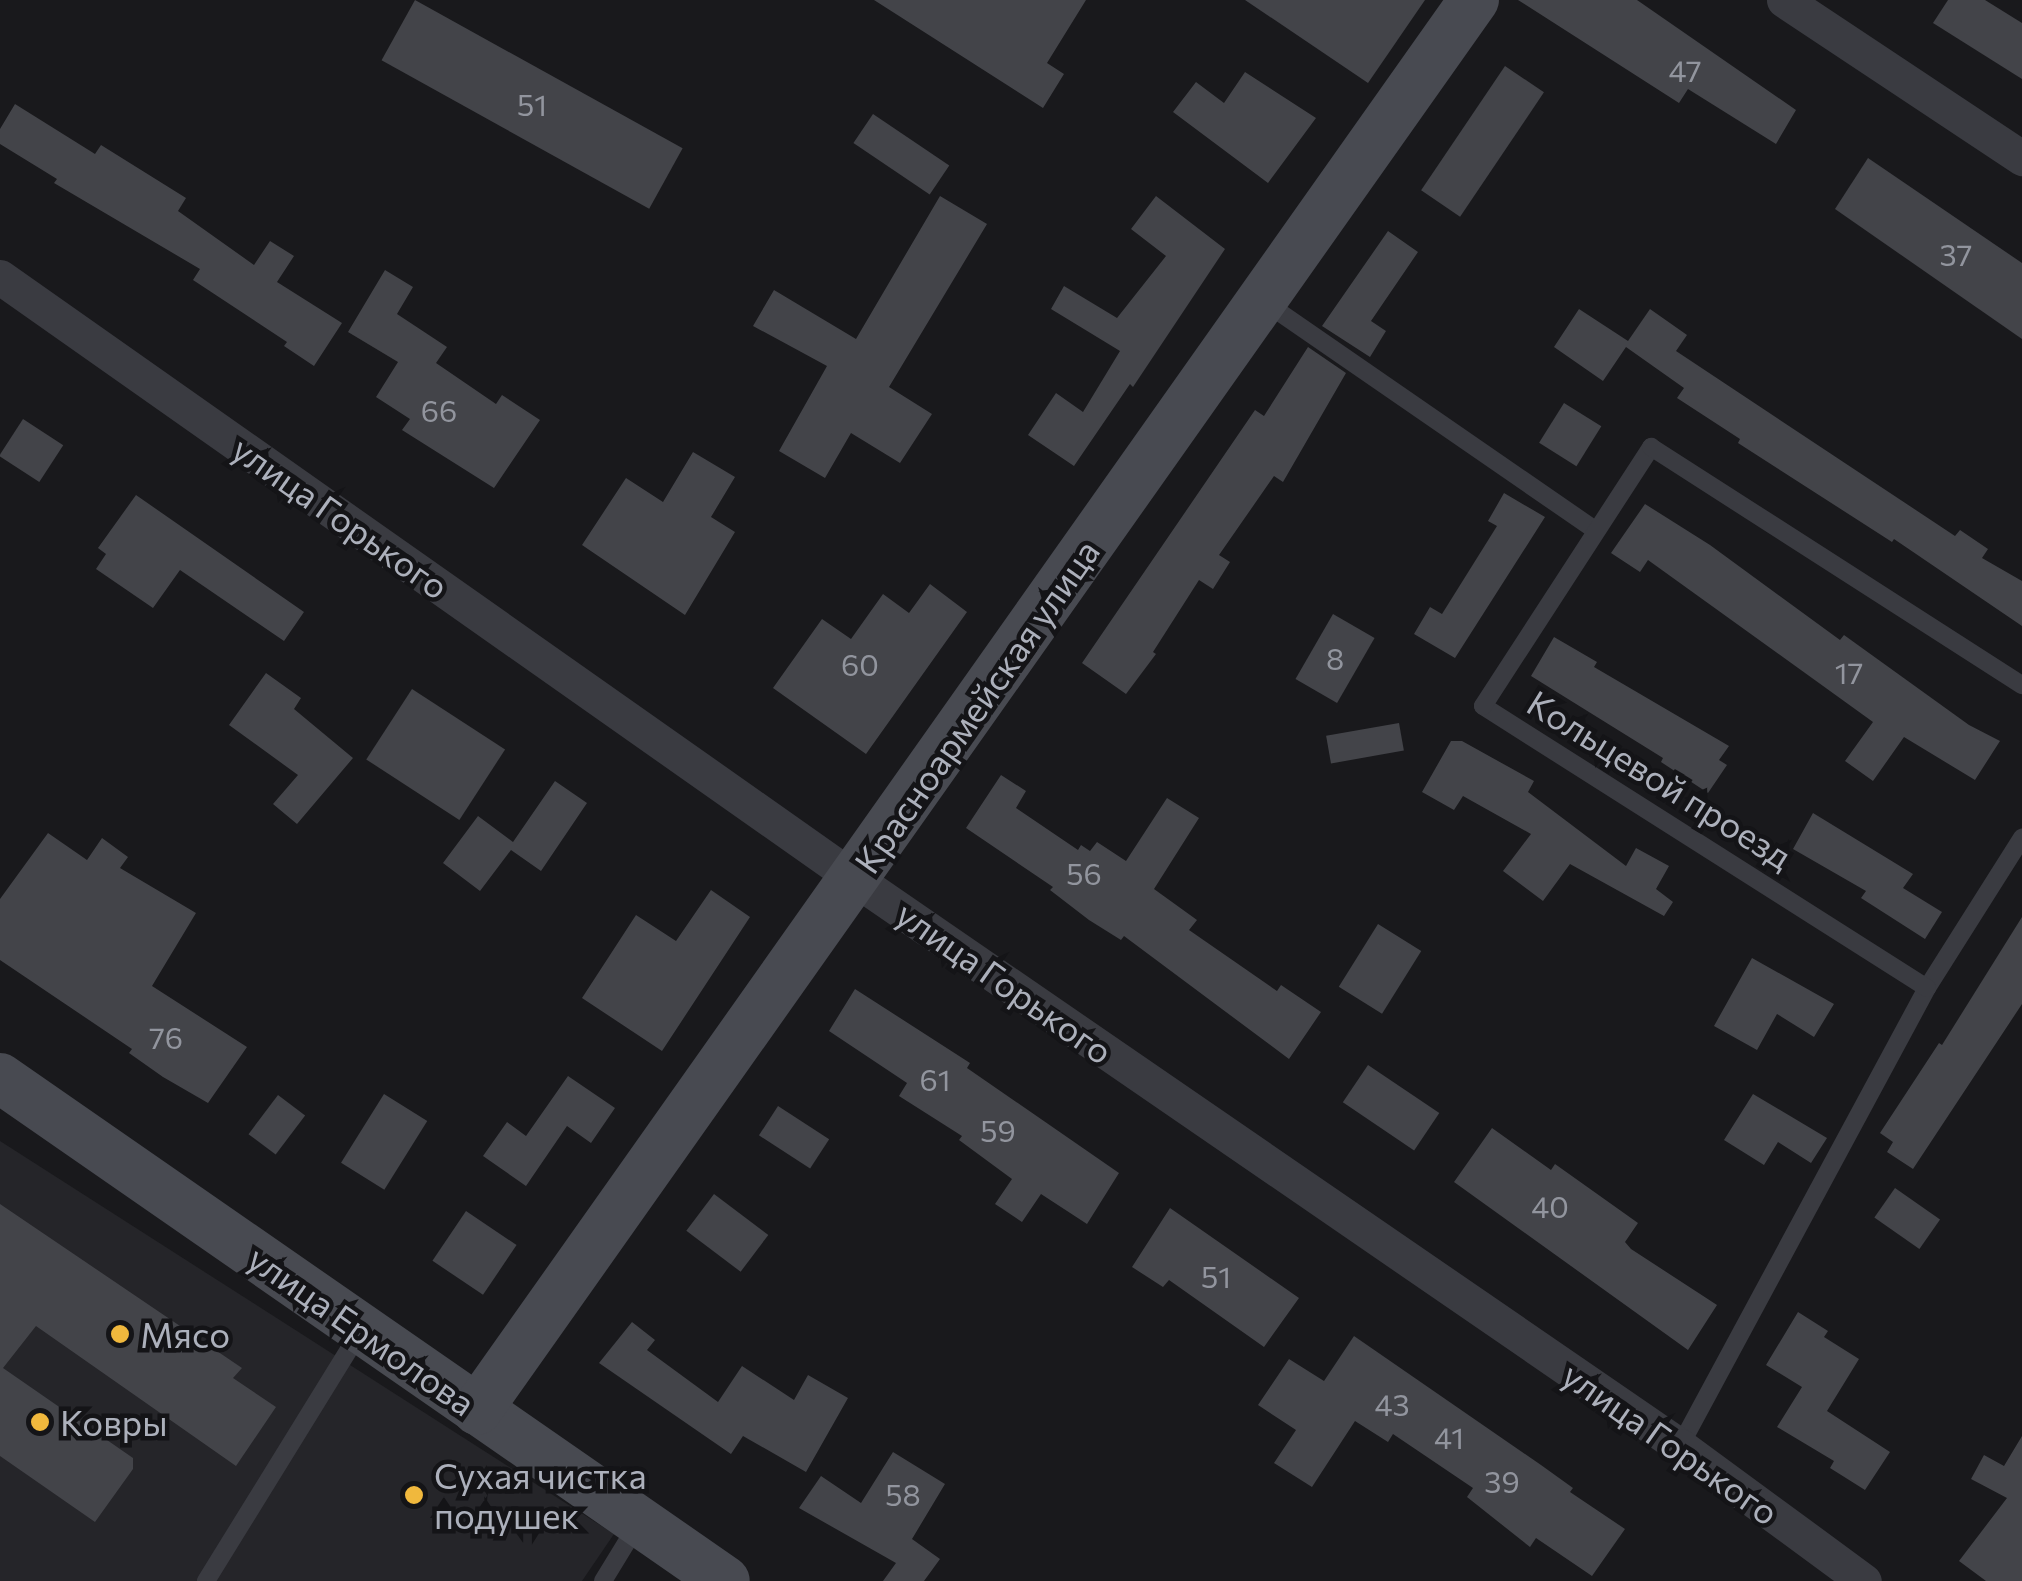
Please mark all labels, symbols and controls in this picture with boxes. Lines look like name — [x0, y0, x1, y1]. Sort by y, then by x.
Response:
house number: 47 — [1668, 52, 1702, 88]
house number: 51 — [517, 86, 547, 122]
house number: 37 — [1940, 236, 1972, 272]
house number: 66 — [421, 392, 457, 428]
street label: улица Горького — [225, 427, 457, 607]
street label: Красноармейская улица — [845, 531, 1107, 881]
house number: 8 — [1326, 640, 1344, 676]
house number: 60 — [841, 646, 879, 682]
house number: 17 — [1835, 654, 1863, 690]
street label: Кольцевой проезд — [1520, 681, 1800, 877]
house number: 56 — [1066, 855, 1102, 891]
street label: улица Горького — [889, 892, 1121, 1072]
house number: 76 — [149, 1019, 183, 1055]
house number: 61 — [919, 1061, 951, 1097]
house number: 59 — [980, 1112, 1016, 1148]
house number: 40 — [1531, 1188, 1569, 1224]
street label: улица Ермолова — [241, 1236, 483, 1424]
house number: 51 — [1201, 1258, 1231, 1294]
place label: Мясо — [140, 1313, 230, 1355]
marker: Мясо — [109, 1323, 131, 1345]
street label: улица Горького — [1555, 1353, 1787, 1533]
house number: 43 — [1374, 1386, 1410, 1422]
place label: Ковры — [60, 1401, 168, 1443]
marker: Ковры — [29, 1411, 51, 1433]
house number: 41 — [1434, 1419, 1464, 1455]
place label: Сухая чистка подушек — [434, 1454, 647, 1536]
house number: 39 — [1484, 1463, 1520, 1499]
house number: 58 — [885, 1476, 921, 1512]
marker: Сухая чистка подушек — [403, 1484, 425, 1506]

